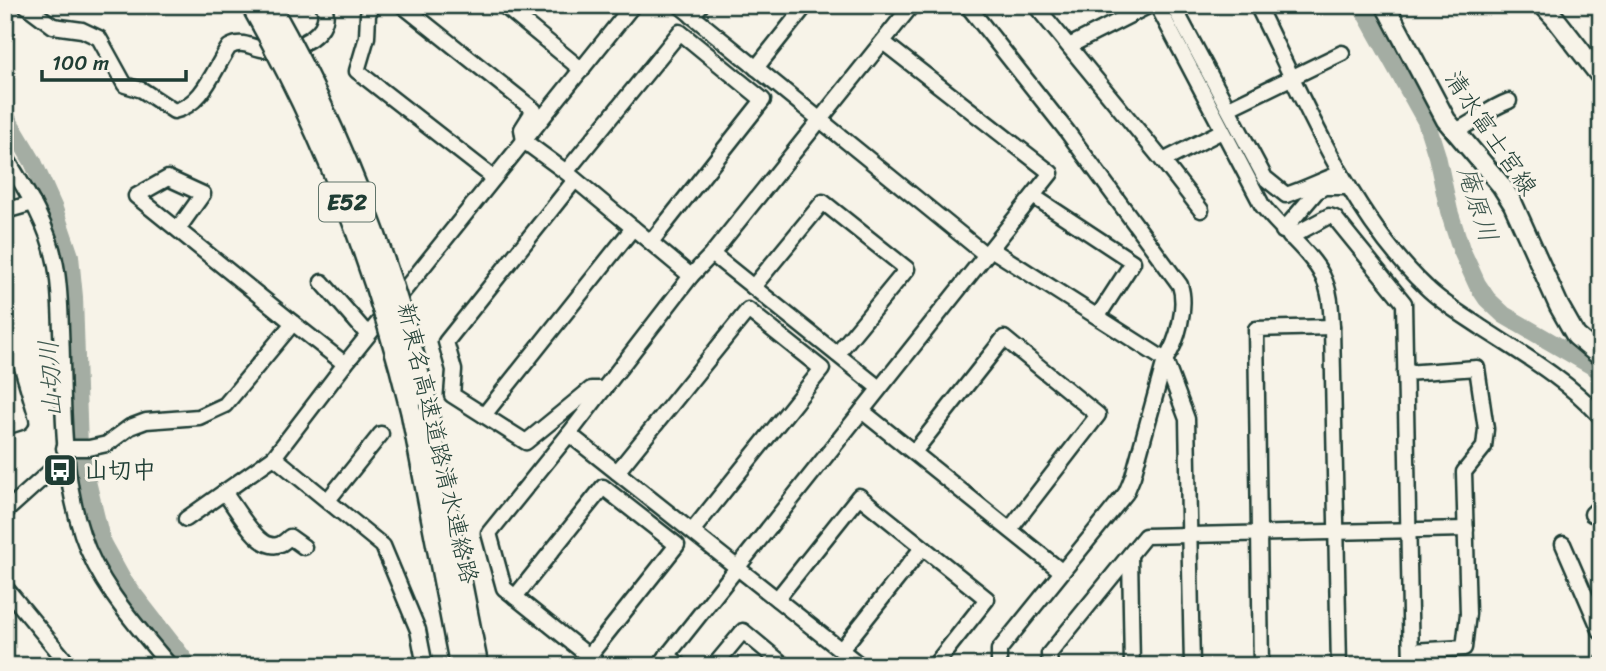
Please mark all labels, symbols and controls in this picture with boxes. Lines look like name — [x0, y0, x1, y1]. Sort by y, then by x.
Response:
scale bar — [42, 38, 186, 82]
text: 100 m — [52, 44, 109, 82]
street label: 清水富士宮線 — [1433, 62, 1549, 204]
water label: 庵原川 — [1444, 160, 1512, 248]
road number: E52 — [319, 182, 375, 222]
street label: 新東名高速道路清水連絡路 — [385, 298, 491, 588]
water label: 山切川 — [25, 339, 75, 419]
place label: 山切中 — [84, 449, 156, 491]
bus stop icon: 山切中 — [41, 451, 79, 489]

